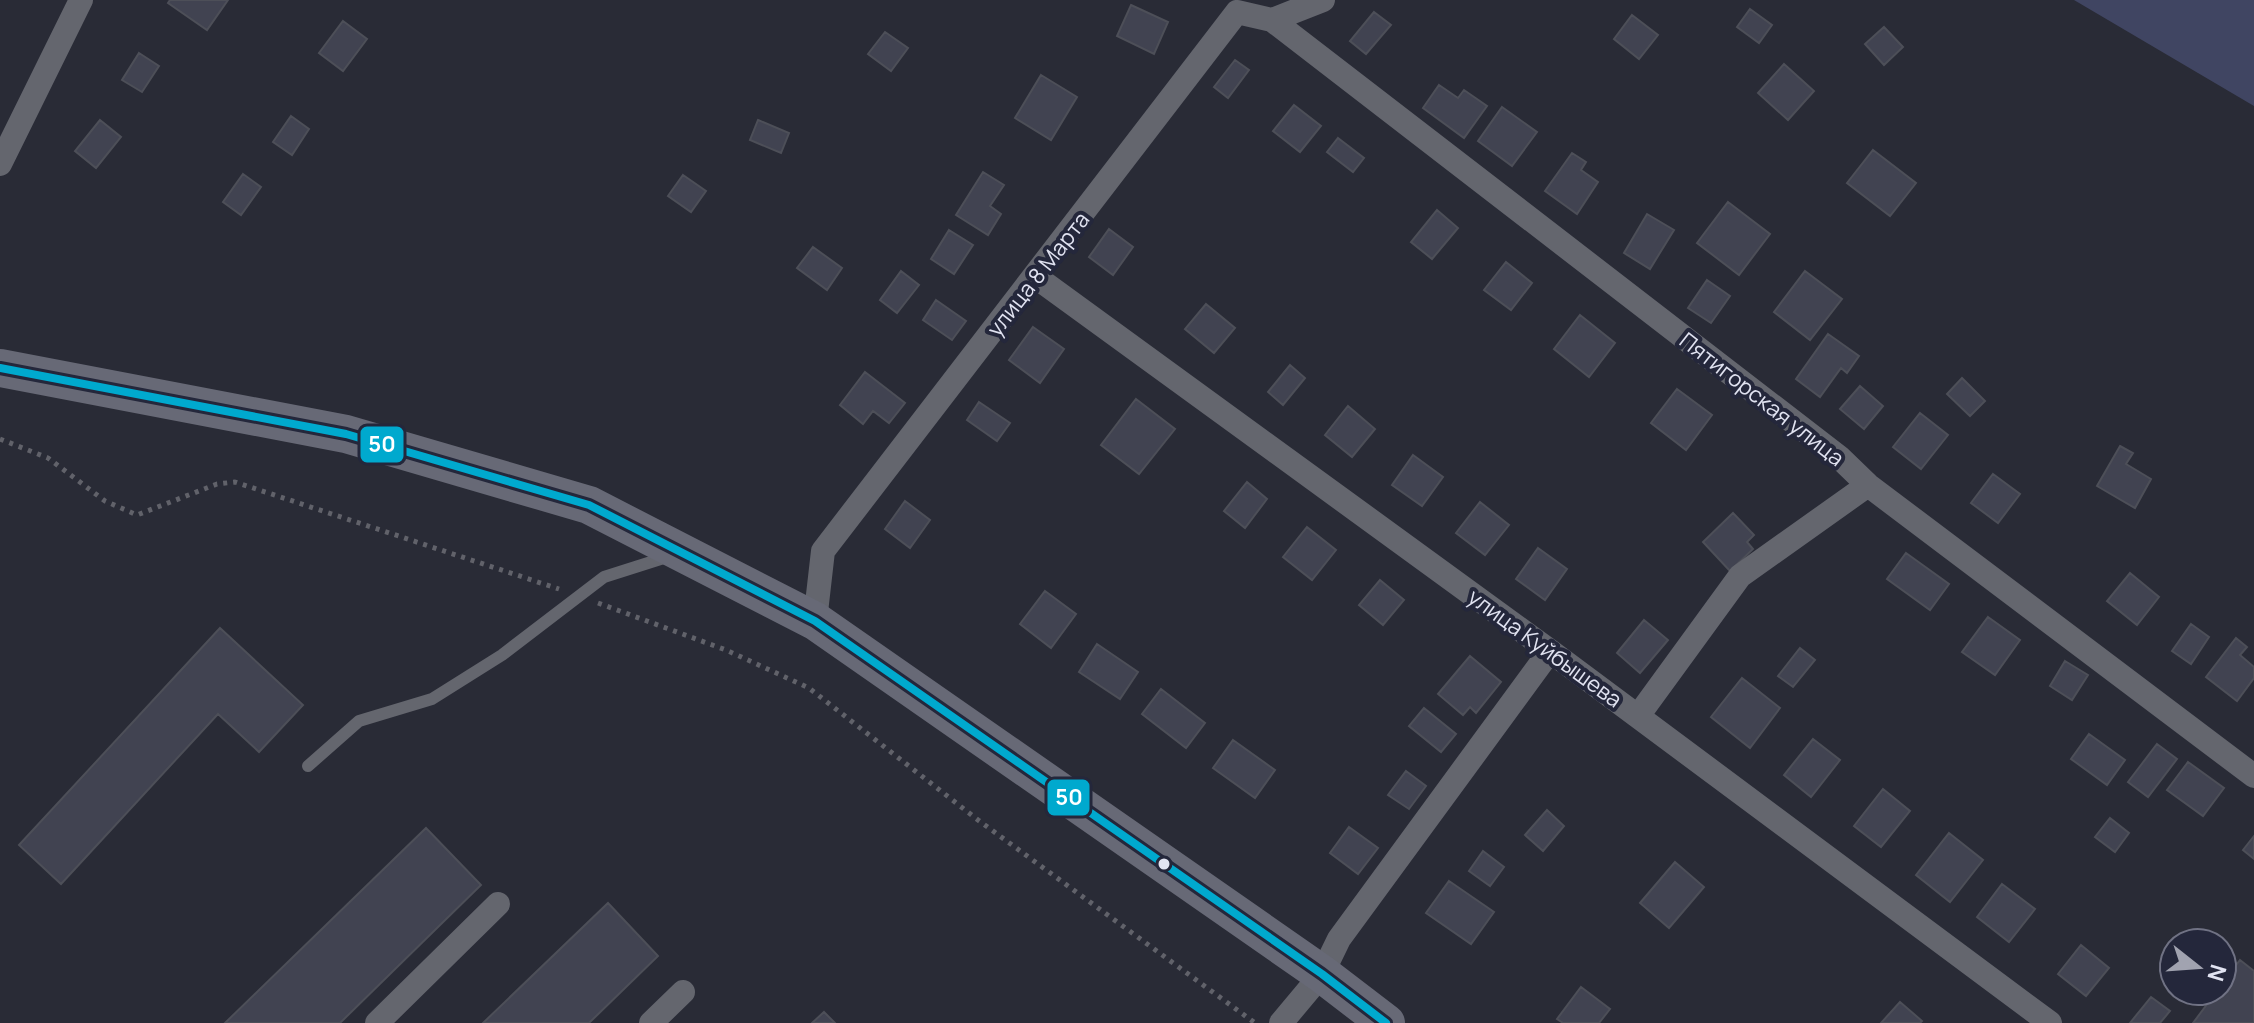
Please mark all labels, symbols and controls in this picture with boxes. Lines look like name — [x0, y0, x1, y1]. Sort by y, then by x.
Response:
street label: улица 8 Марта — [980, 206, 1096, 342]
street label: Пятигорская улица — [1674, 325, 1850, 473]
line badge: 50 — [359, 425, 405, 464]
text: 50 — [368, 429, 396, 459]
street label: улица Куйбышева — [1462, 582, 1628, 714]
line badge: 50 — [1046, 778, 1091, 817]
text: 50 — [1055, 782, 1083, 812]
unlabelled marker — [1156, 856, 1172, 872]
north arrow — [2158, 927, 2238, 1007]
text: N — [2200, 961, 2234, 985]

